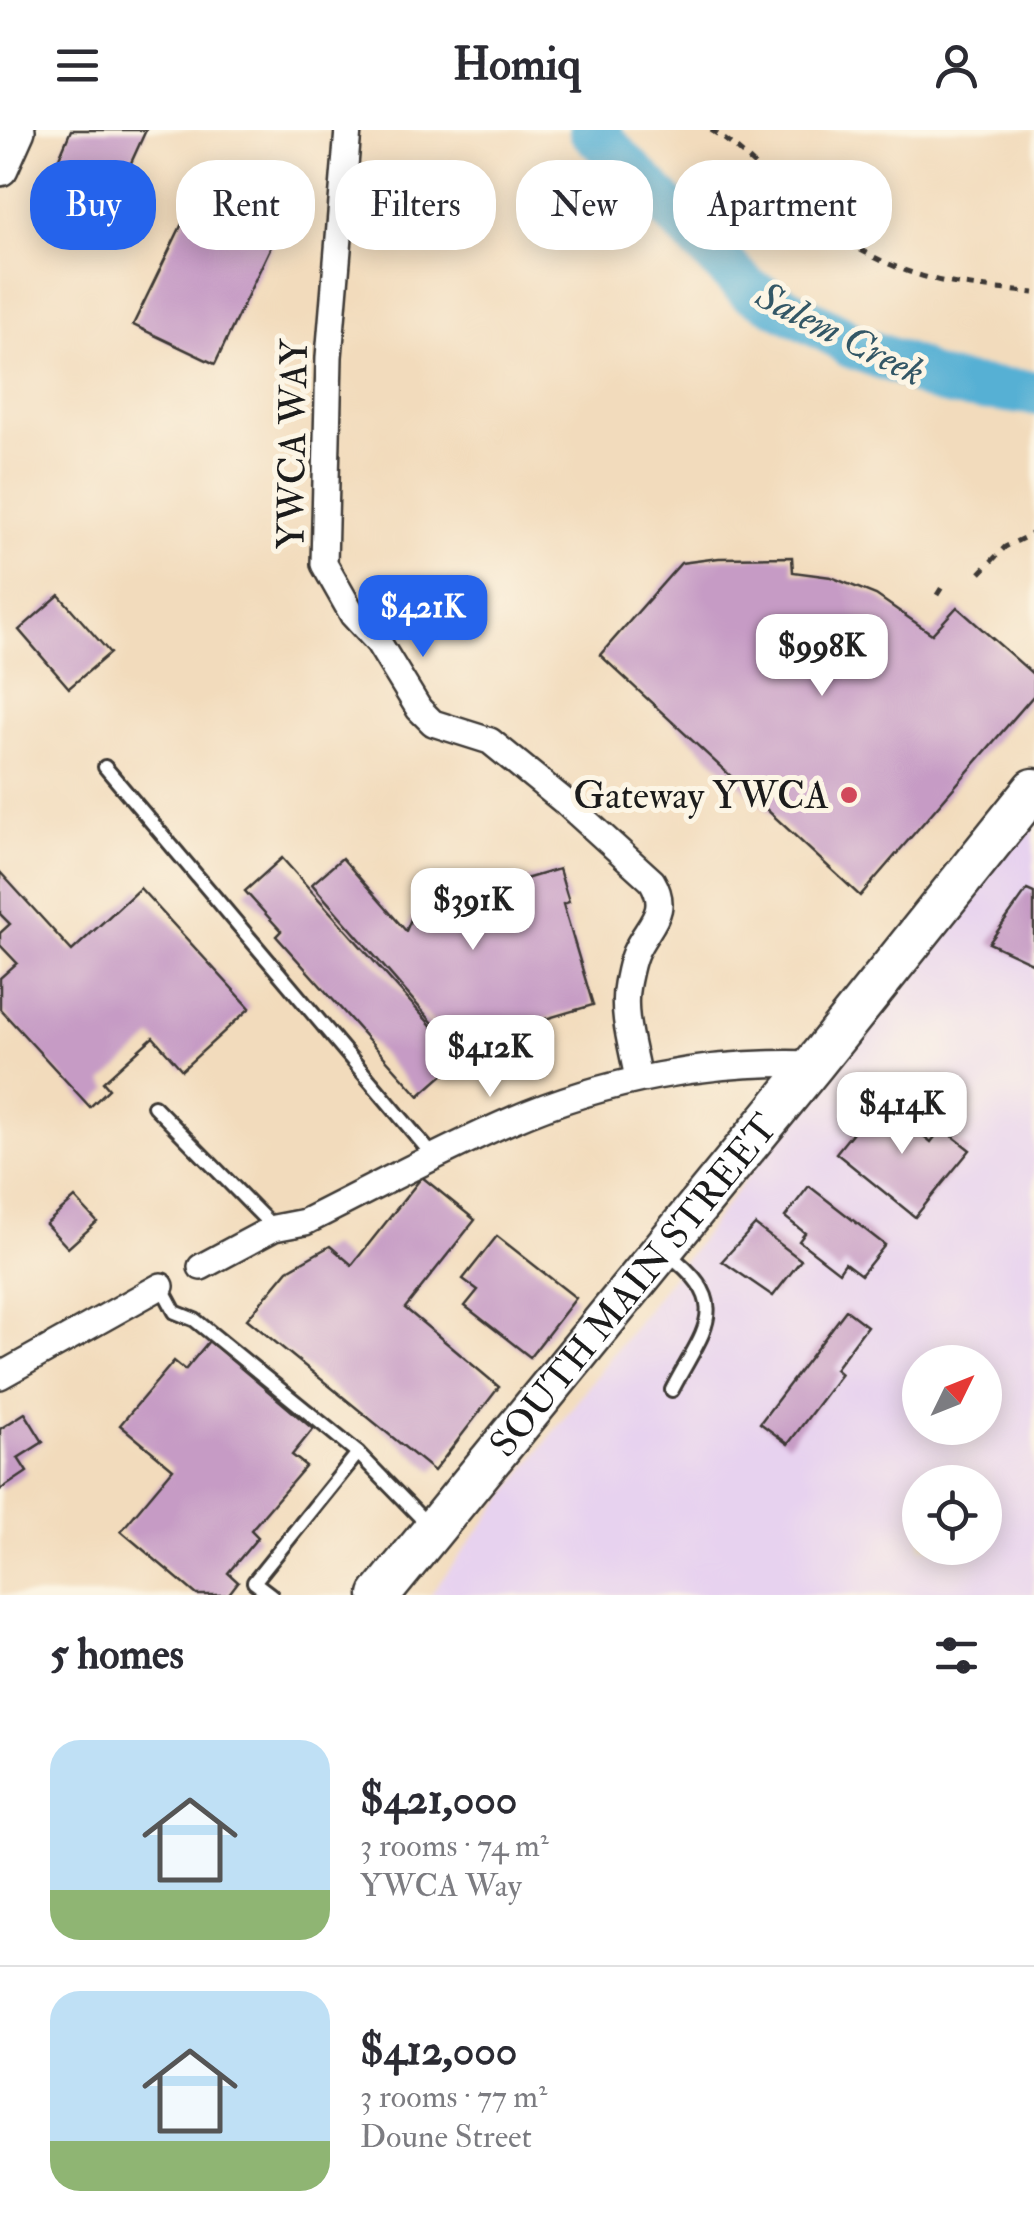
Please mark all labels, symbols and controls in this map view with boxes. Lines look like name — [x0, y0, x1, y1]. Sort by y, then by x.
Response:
text: Homiq — [453, 37, 581, 93]
icon: menu — [50, 38, 105, 93]
icon: person — [929, 38, 984, 93]
chip: Buy — [30, 160, 156, 250]
chip: Rent — [176, 160, 315, 250]
chip: Filters — [335, 160, 496, 250]
chip: New — [516, 160, 653, 250]
chip: Apartment — [673, 160, 892, 250]
water label: Salem Creek — [747, 270, 933, 398]
street label: YWCA WAY — [267, 338, 319, 550]
pin: $421K — [353, 575, 493, 660]
text: $421K — [380, 587, 466, 627]
pin: $998K — [752, 614, 892, 699]
text: $998K — [778, 626, 866, 666]
place label: Gateway YWCA — [573, 772, 829, 820]
marker: Gateway YWCA — [838, 784, 860, 806]
pin: $391K — [403, 868, 543, 953]
text: $391K — [433, 880, 513, 920]
pin: $412K — [420, 1015, 560, 1100]
text: $412K — [447, 1027, 533, 1067]
pin: $414K — [832, 1072, 972, 1157]
text: $414K — [859, 1084, 945, 1124]
street label: SOUTH MAIN STREET — [480, 1105, 788, 1467]
north arrow — [902, 1345, 1002, 1445]
map controls — [902, 1345, 1002, 1565]
button: locate — [902, 1465, 1002, 1565]
icon: filters — [929, 1628, 984, 1683]
text: 5 homes — [50, 1629, 184, 1681]
text: $421,000 — [360, 1774, 517, 1826]
icon: home — [130, 1780, 250, 1900]
text: 3 rooms · 74 m² — [360, 1826, 549, 1866]
text: YWCA Way — [360, 1866, 522, 1906]
text: $412,000 — [360, 2025, 517, 2077]
icon: home — [130, 2031, 250, 2151]
text: 3 rooms · 77 m² — [360, 2077, 547, 2117]
text: Doune Street — [360, 2117, 532, 2157]

